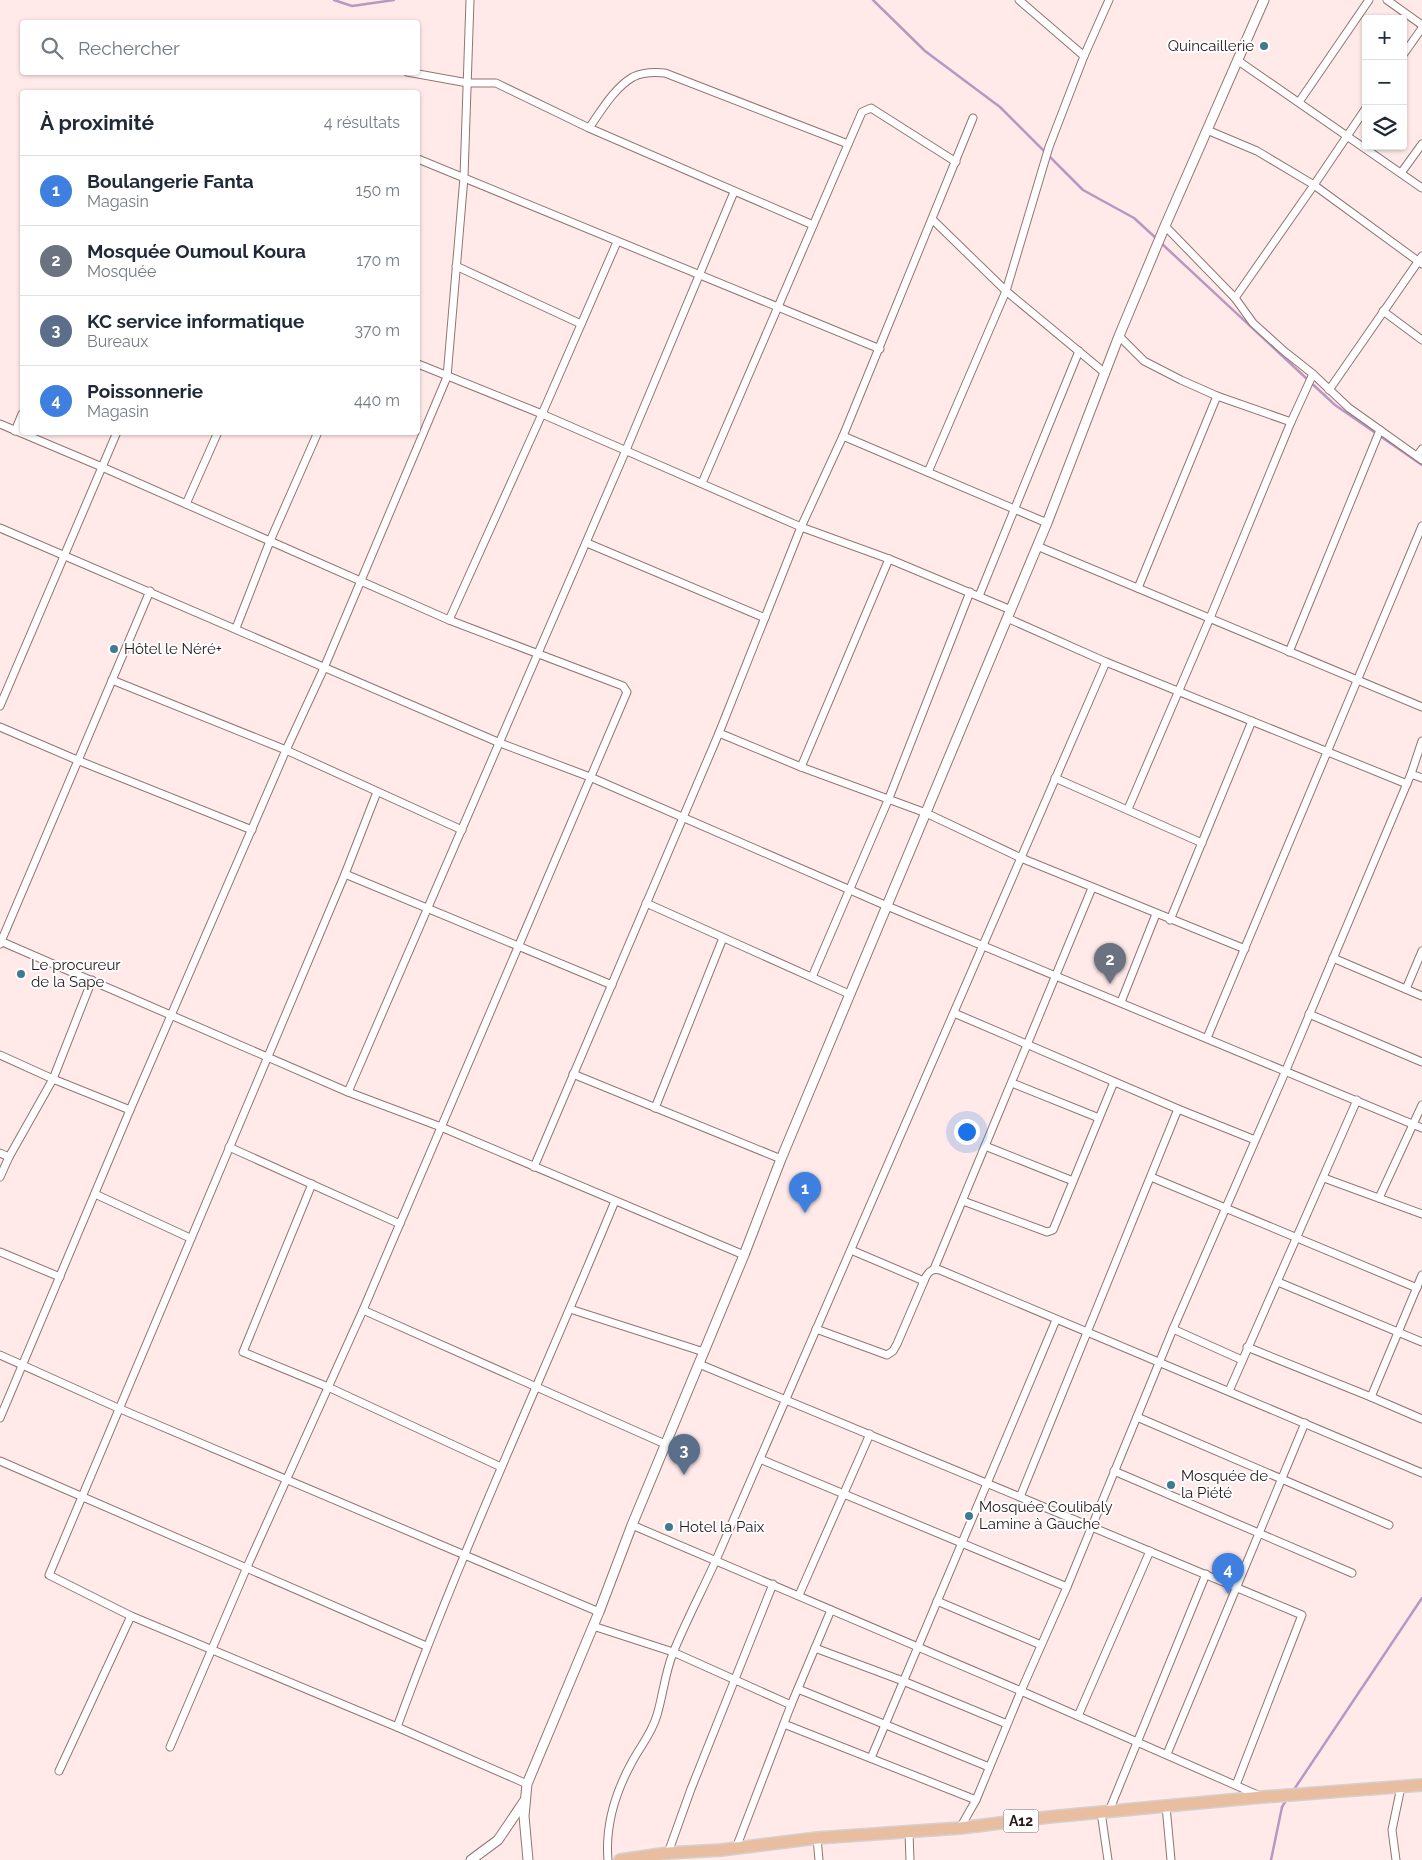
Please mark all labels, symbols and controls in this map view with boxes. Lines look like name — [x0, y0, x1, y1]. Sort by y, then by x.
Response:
map controls — [1362, 15, 1407, 150]
button: + — [1362, 15, 1407, 60]
search box — [20, 20, 420, 75]
icon: search — [38, 34, 66, 62]
text: Rechercher — [78, 37, 180, 59]
place label: Quincaillerie — [1168, 37, 1254, 55]
marker: Quincaillerie — [1258, 40, 1270, 52]
button: − — [1362, 60, 1407, 105]
button: layers — [1362, 105, 1407, 150]
text: À proximité — [40, 110, 154, 135]
text: 4 résultats — [324, 113, 400, 132]
text: Boulangerie Fanta — [87, 170, 254, 192]
text: 1 — [52, 181, 60, 200]
text: 150 m — [356, 181, 400, 200]
text: Magasin — [87, 192, 149, 211]
text: Mosquée Oumoul Koura — [87, 240, 306, 262]
text: 2 — [51, 251, 61, 270]
text: 170 m — [356, 251, 400, 270]
text: Mosquée — [87, 262, 156, 281]
text: KC service informatique — [87, 310, 304, 332]
text: 3 — [52, 321, 60, 340]
text: 370 m — [354, 321, 400, 340]
text: Bureaux — [87, 332, 148, 351]
text: Poissonnerie — [87, 380, 203, 402]
text: 4 — [51, 391, 61, 410]
text: 440 m — [354, 391, 400, 410]
text: Magasin — [87, 402, 149, 421]
place label: Hôtel le Néré+ — [124, 640, 222, 658]
marker: Hôtel le Néré+ — [108, 643, 120, 655]
pin: 2 — [1094, 943, 1126, 984]
place label: Le procureur de la Sape — [31, 956, 121, 991]
marker: Le procureur de la Sape — [15, 968, 27, 980]
your location — [954, 1119, 980, 1145]
pin: 1 — [789, 1172, 821, 1213]
pin: 3 — [668, 1434, 700, 1475]
place label: Mosquée de la Piété — [1181, 1467, 1268, 1502]
marker: Mosquée de la Piété — [1165, 1479, 1177, 1491]
place label: Mosquée Coulibaly Lamine à Gauche — [979, 1498, 1113, 1533]
marker: Mosquée Coulibaly Lamine à Gauche — [963, 1510, 975, 1522]
place label: Hotel la Paix — [679, 1518, 765, 1536]
marker: Hotel la Paix — [663, 1521, 675, 1533]
pin: 4 — [1212, 1553, 1244, 1594]
road number: A12 — [1004, 1810, 1038, 1832]

